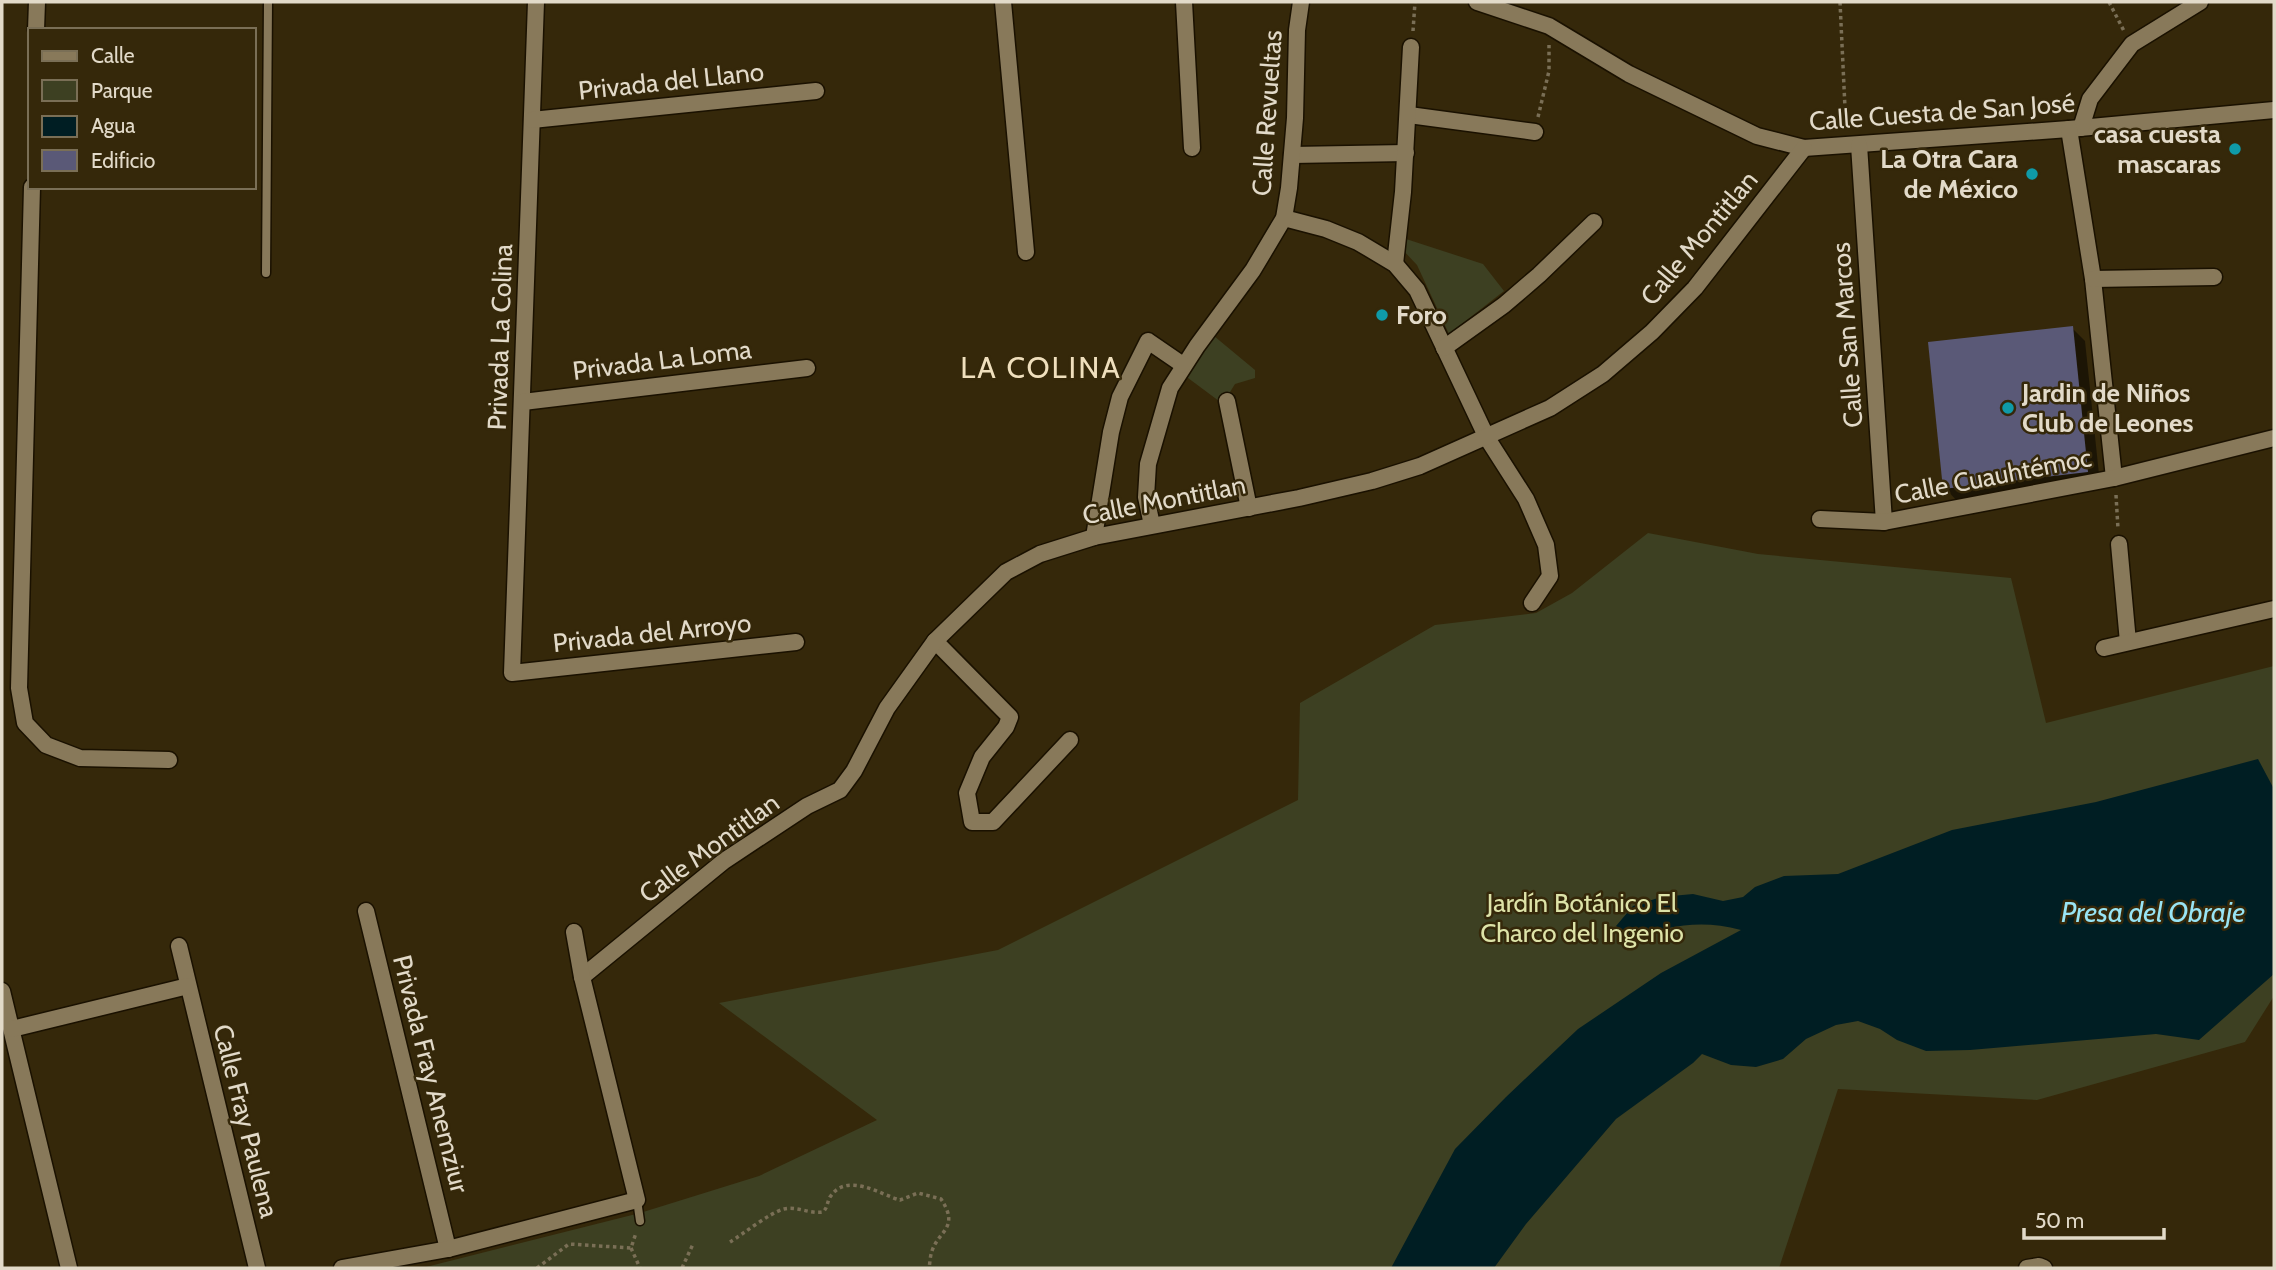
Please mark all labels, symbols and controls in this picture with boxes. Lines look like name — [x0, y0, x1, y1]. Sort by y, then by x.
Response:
legend — [28, 28, 256, 189]
street label: Calle Revueltas — [1245, 29, 1289, 197]
text: Calle — [91, 43, 135, 68]
street label: Privada del Llano — [577, 55, 765, 107]
text: Parque — [91, 78, 153, 103]
street label: Calle Cuesta de San José — [1808, 87, 2076, 137]
text: Agua — [91, 113, 135, 138]
place label: casa cuesta mascaras — [2094, 118, 2221, 180]
marker: casa cuesta mascaras — [2227, 141, 2243, 157]
place label: La Otra Cara de México — [1880, 143, 2018, 205]
text: Edificio — [91, 148, 155, 173]
street label: Calle Montitlan — [1634, 164, 1764, 312]
marker: La Otra Cara de México — [2024, 166, 2040, 182]
street label: Calle San Marcos — [1825, 241, 1869, 429]
street label: Privada La Colina — [481, 243, 519, 431]
place label: Foro — [1396, 299, 1447, 331]
marker: Foro — [1374, 307, 1390, 323]
street label: Privada La Loma — [571, 333, 754, 387]
district label: LA COLINA — [960, 349, 1122, 386]
place label: Jardin de Niños Club de Leones — [2021, 377, 2193, 439]
marker: Jardin de Niños Club de Leones — [2000, 400, 2016, 416]
street label: Calle Cuauhtémoc — [1892, 441, 2094, 511]
street label: Calle Montitlan — [1080, 469, 1248, 531]
street label: Privada del Arroyo — [551, 607, 753, 659]
street label: Calle Montitlan — [633, 786, 785, 910]
park label: Jardín Botánico El Charco del Ingenio — [1480, 887, 1684, 949]
water label: Presa del Obraje — [2061, 895, 2245, 929]
street label: Privada Fray Anemziur — [386, 952, 476, 1197]
street label: Calle Fray Paulena — [207, 1021, 286, 1222]
scale bar — [2024, 1196, 2164, 1240]
text: 50 m — [2035, 1208, 2084, 1233]

